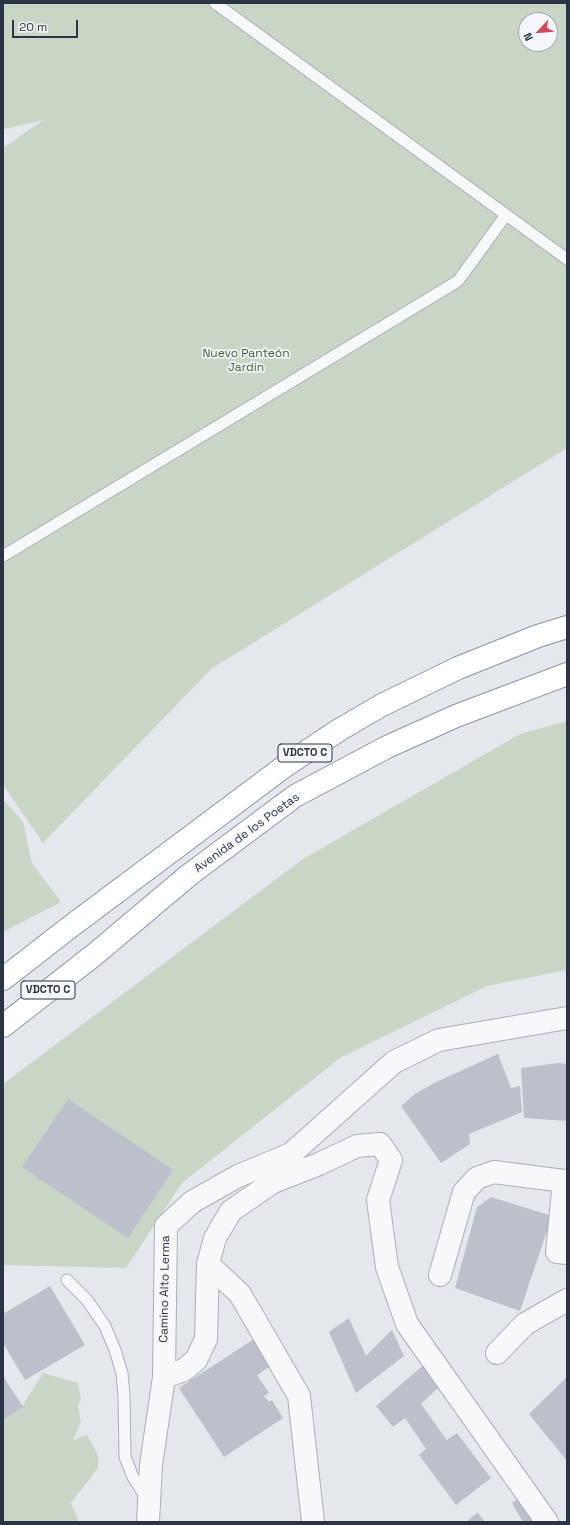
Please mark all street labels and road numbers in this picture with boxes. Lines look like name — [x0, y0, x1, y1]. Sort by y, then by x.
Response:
road number: VDCTO C — [278, 744, 332, 762]
street label: Avenida de los Poetas — [192, 790, 302, 876]
road number: VDCTO C — [21, 981, 75, 999]
street label: Camino Alto Lerma — [157, 1235, 173, 1343]

